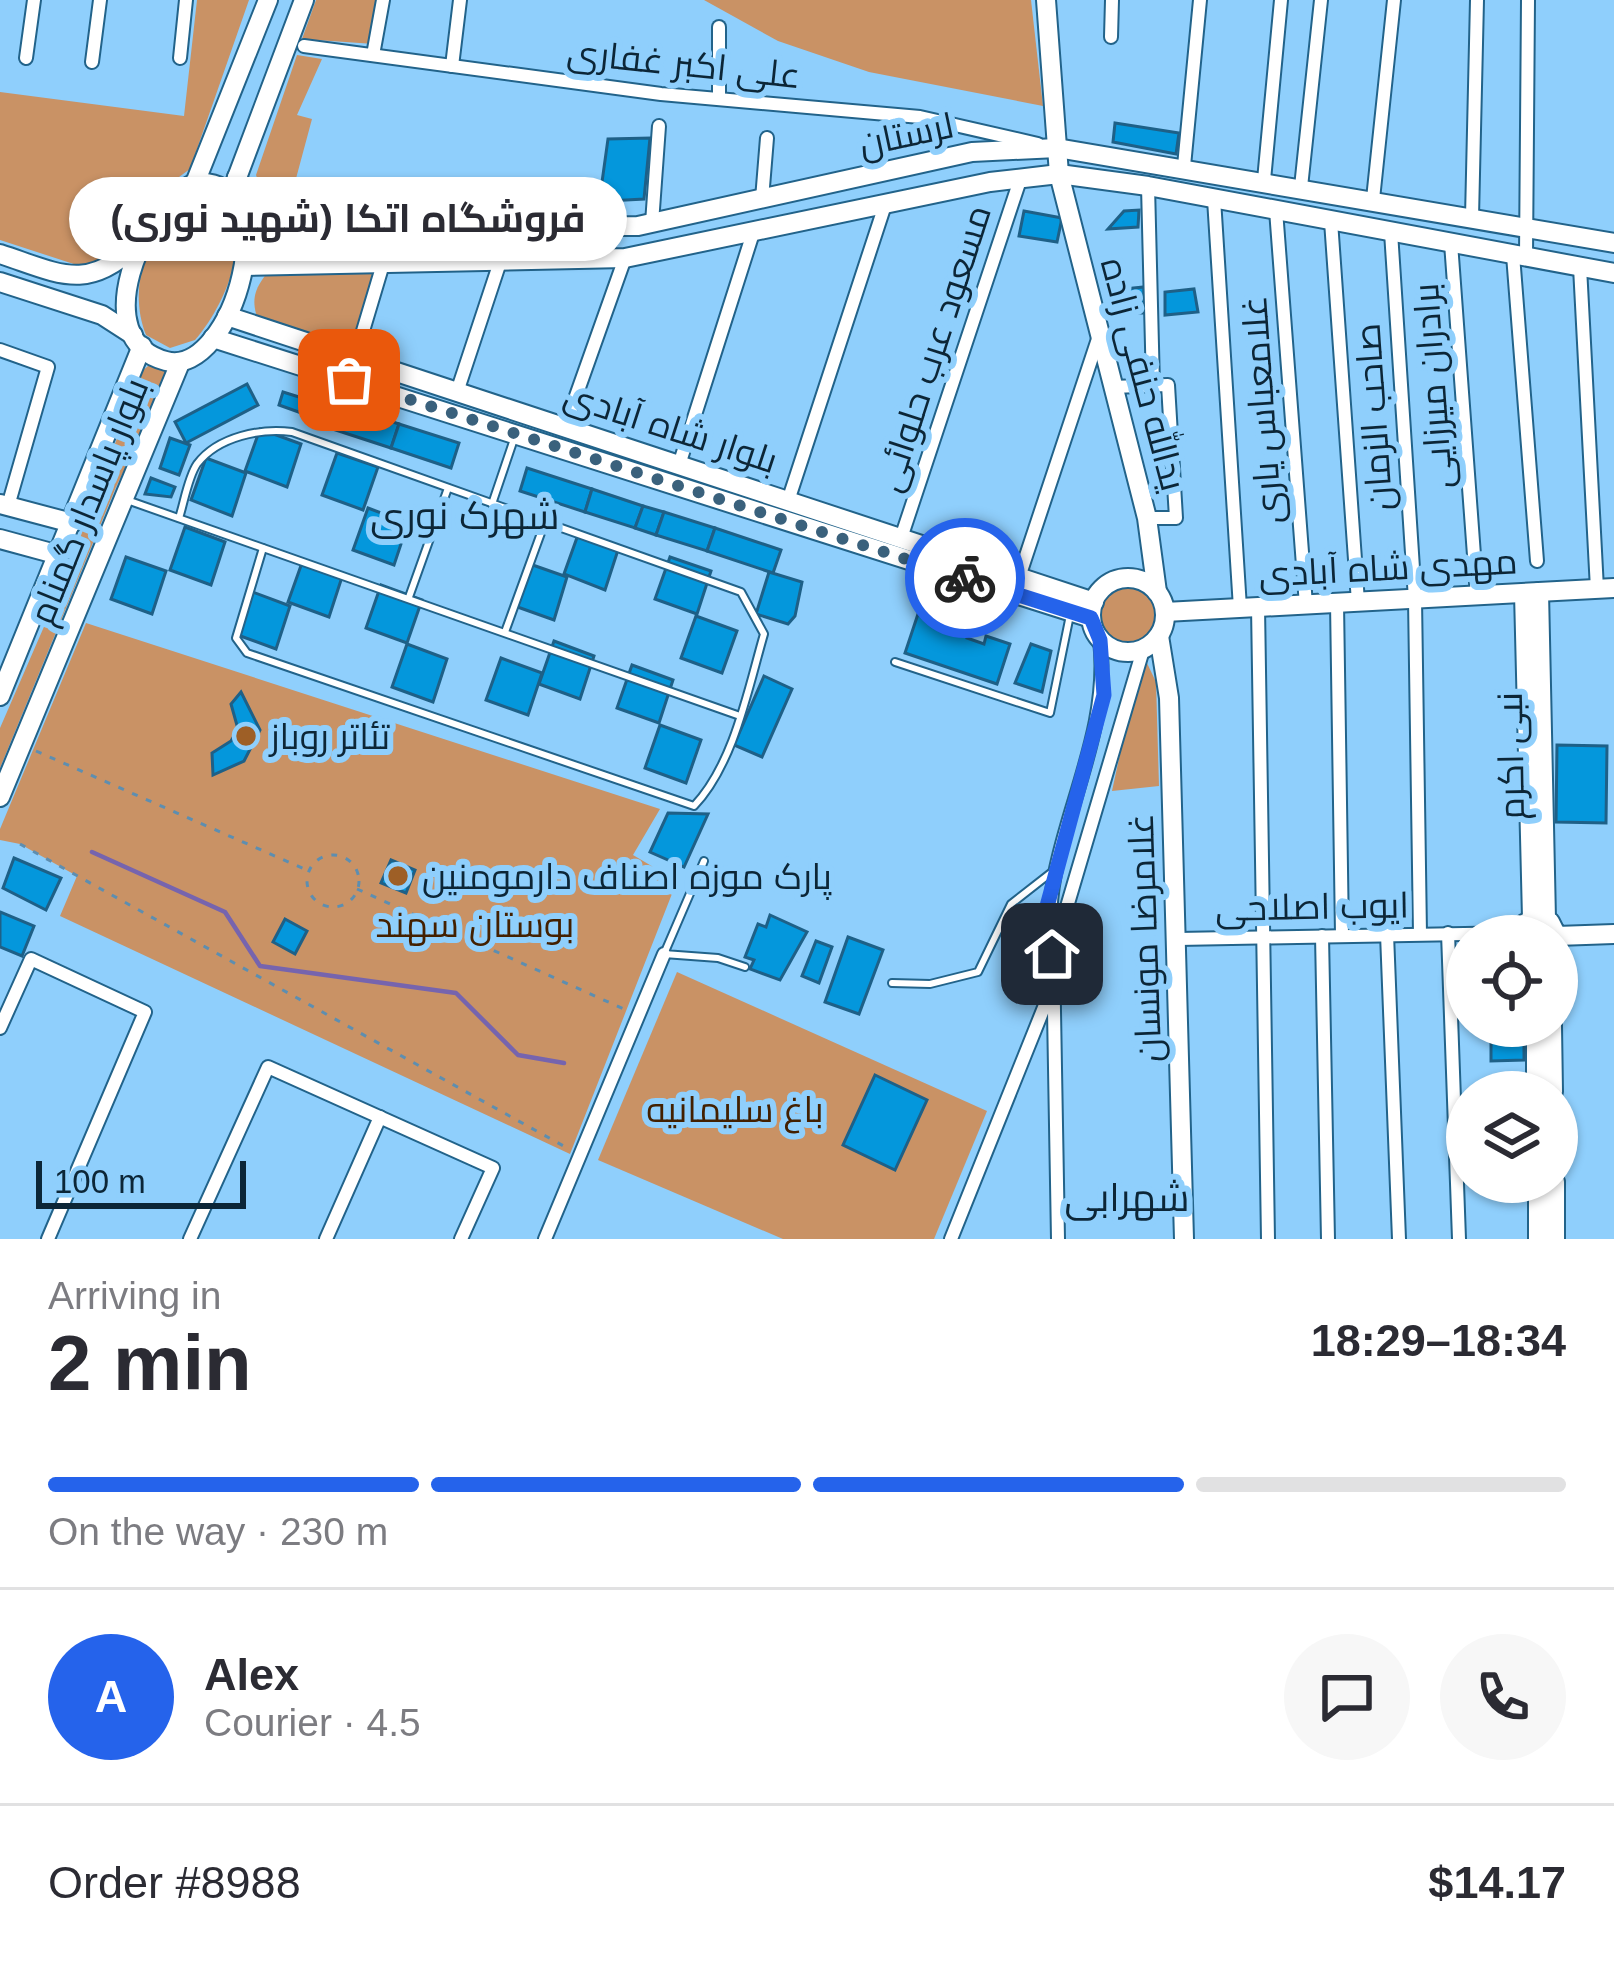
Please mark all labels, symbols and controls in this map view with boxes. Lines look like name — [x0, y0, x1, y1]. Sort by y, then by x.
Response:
street label: علی اکبر غفاری — [565, 31, 803, 97]
street label: لرستان — [855, 104, 957, 165]
callout: فروشگاه اتکا (شهید نوری) — [70, 176, 628, 260]
text: فروشگاه اتکا (شهید نوری) — [110, 197, 586, 240]
street label: مسعود عرب حلوائی — [868, 200, 1000, 497]
street label: یدالله حنفی زاده — [1092, 252, 1197, 496]
street label: برادران میرزایی — [1405, 282, 1461, 490]
street label: غلامعباس یاری — [1233, 295, 1291, 525]
street label: صاحب الزمان — [1347, 322, 1401, 512]
pin — [298, 329, 400, 431]
icon: bag — [316, 347, 382, 413]
street label: بلوار پاسدار گمنام — [20, 372, 160, 632]
street label: بلوار شاه آبادی — [559, 374, 783, 482]
district label: شهرک نوری — [370, 494, 560, 539]
courier — [905, 518, 1025, 638]
street label: مهدی شاه آبادی — [1257, 540, 1519, 596]
icon: bike — [932, 545, 998, 611]
street label: نبی اکرم — [1489, 692, 1536, 820]
place label: تئاتر روباز — [268, 716, 390, 757]
marker: تئاتر روباز — [233, 723, 259, 749]
street label: غلامرضا مونسان — [1120, 813, 1170, 1063]
place label: پارک موزه اصناف دارمومنین — [422, 856, 832, 900]
marker: پارک موزه اصناف دارمومنین — [385, 863, 411, 889]
street label: ایوب اصلاحی — [1215, 884, 1409, 930]
pin — [1001, 903, 1103, 1005]
park label: بوستان سهند — [376, 904, 574, 946]
map controls — [1446, 915, 1578, 1203]
button: locate — [1446, 915, 1578, 1047]
icon: home — [1019, 921, 1085, 987]
button: layers — [1446, 1071, 1578, 1203]
park label: باغ سلیمانیه — [646, 1089, 824, 1134]
scale bar — [36, 1155, 246, 1208]
text: 100 m — [54, 1163, 146, 1200]
district label: شهرابی — [1064, 1176, 1190, 1221]
text: Arriving in — [48, 1274, 221, 1317]
text: 18:29–18:34 — [1311, 1315, 1566, 1366]
text: 2 min — [48, 1319, 252, 1407]
text: On the way · 230 m — [48, 1510, 388, 1553]
button: chat — [1284, 1634, 1410, 1760]
button: phone — [1440, 1634, 1566, 1760]
text: Alex — [204, 1649, 299, 1700]
text: A — [95, 1671, 127, 1722]
text: Courier · 4.5 — [204, 1701, 421, 1744]
text: Order #8988 — [48, 1857, 301, 1908]
text: $14.17 — [1428, 1857, 1566, 1908]

